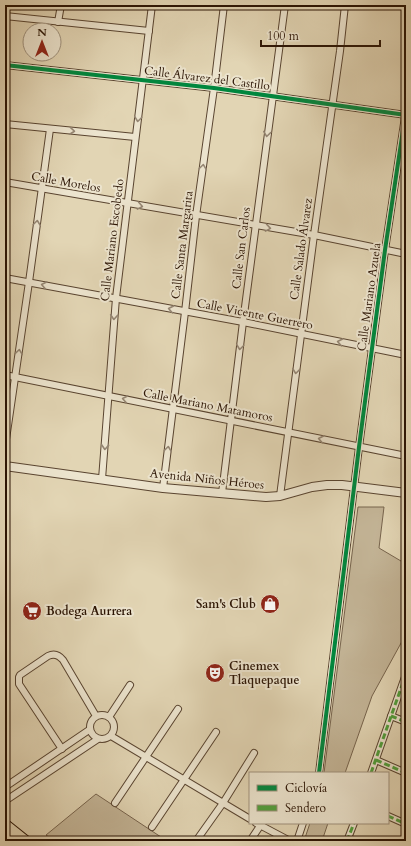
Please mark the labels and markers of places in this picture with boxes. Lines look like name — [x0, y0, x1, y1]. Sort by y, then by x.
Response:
shop icon: Sam's Club — [259, 593, 281, 615]
place label: Sam's Club — [196, 596, 256, 612]
supermarket icon: Bodega Aurrera — [21, 600, 43, 622]
place label: Bodega Aurrera — [46, 603, 132, 619]
place label: Cinemex Tlaquepaque — [229, 658, 300, 688]
theatre icon: Cinemex Tlaquepaque — [204, 662, 226, 684]

